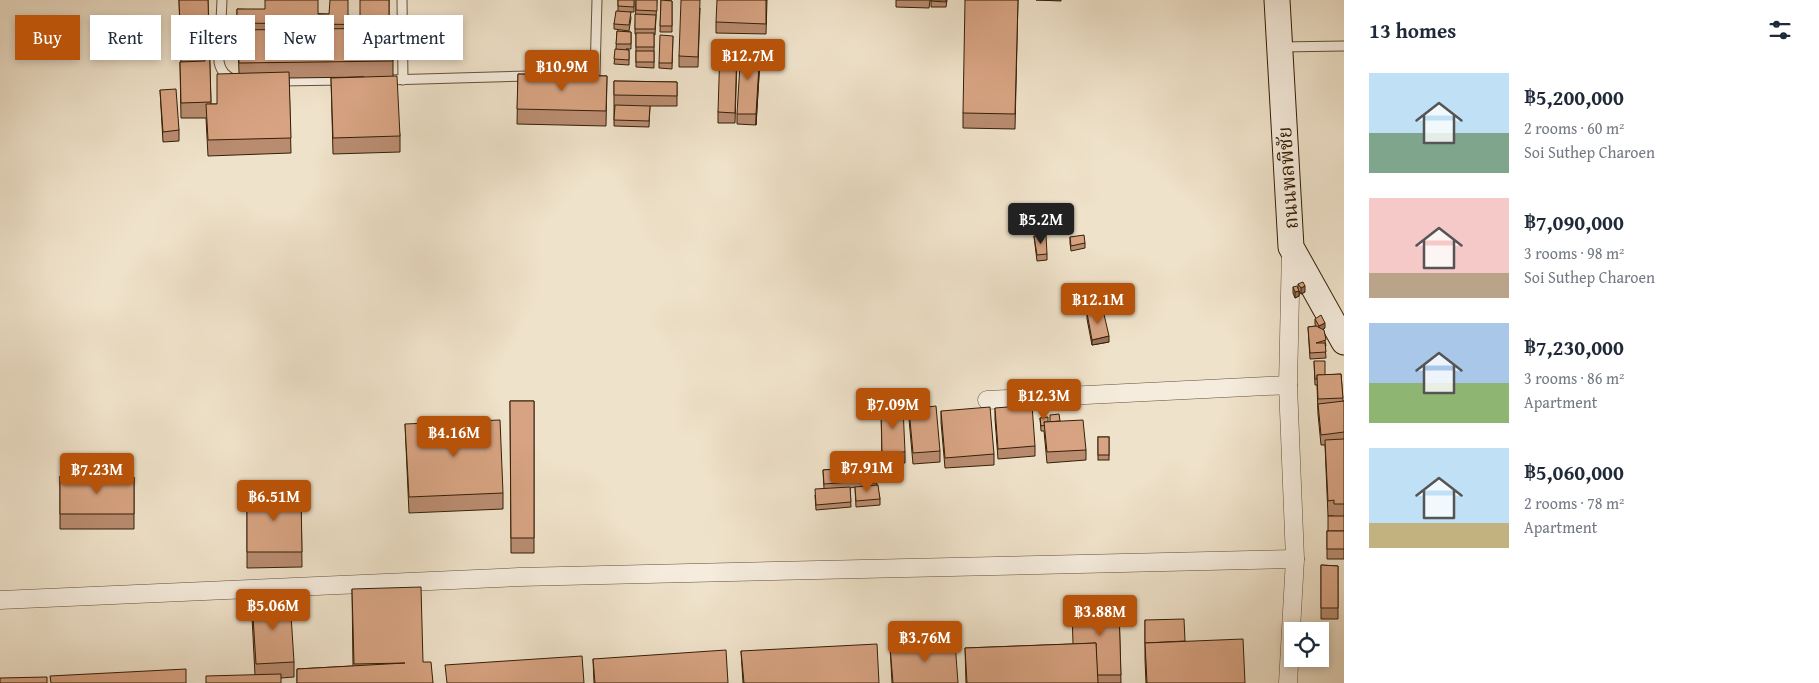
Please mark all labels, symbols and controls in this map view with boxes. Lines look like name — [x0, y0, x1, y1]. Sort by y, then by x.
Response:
chip: Buy — [15, 15, 80, 60]
chip: Rent — [90, 15, 161, 60]
chip: Filters — [171, 15, 255, 60]
chip: New — [265, 15, 334, 60]
chip: Apartment — [344, 15, 463, 60]
text: 13 homes — [1369, 15, 1456, 46]
icon: filters — [1766, 16, 1794, 44]
pin: ฿12.7M — [707, 38, 789, 81]
text: ฿12.7M — [722, 43, 774, 67]
pin: ฿10.9M — [521, 49, 603, 92]
text: ฿10.9M — [536, 54, 588, 78]
text: ฿5,200,000 — [1524, 82, 1624, 113]
icon: home — [1409, 93, 1469, 153]
text: 2 rooms · 60 m² — [1524, 116, 1624, 140]
street label: ถนนพลพิชัย — [1269, 126, 1305, 230]
text: Soi Suthep Charoen — [1524, 140, 1655, 164]
pin: ฿5.2M — [1006, 202, 1076, 245]
text: ฿5.2M — [1019, 207, 1063, 231]
text: ฿7,090,000 — [1524, 207, 1624, 238]
icon: home — [1409, 218, 1469, 278]
text: 3 rooms · 98 m² — [1524, 241, 1624, 265]
text: Soi Suthep Charoen — [1524, 265, 1655, 289]
pin: ฿12.1M — [1057, 282, 1139, 325]
text: ฿12.1M — [1072, 287, 1124, 311]
text: ฿7,230,000 — [1524, 332, 1624, 363]
icon: home — [1409, 343, 1469, 403]
text: 3 rooms · 86 m² — [1524, 366, 1624, 390]
pin: ฿12.3M — [1003, 378, 1085, 421]
text: ฿12.3M — [1018, 383, 1070, 407]
pin: ฿7.09M — [852, 388, 934, 430]
text: Apartment — [1524, 390, 1597, 414]
text: ฿7.09M — [867, 392, 919, 416]
pin: ฿4.16M — [413, 416, 495, 458]
text: ฿4.16M — [428, 420, 480, 444]
pin: ฿7.91M — [826, 450, 908, 493]
pin: ฿7.23M — [56, 452, 138, 495]
text: ฿7.91M — [841, 455, 893, 479]
text: ฿7.23M — [71, 457, 123, 481]
text: ฿5,060,000 — [1524, 457, 1624, 488]
icon: home — [1409, 468, 1469, 528]
pin: ฿6.51M — [233, 480, 315, 522]
text: ฿6.51M — [248, 484, 300, 508]
text: 2 rooms · 78 m² — [1524, 491, 1624, 515]
text: Apartment — [1524, 515, 1597, 539]
pin: ฿5.06M — [232, 588, 314, 631]
text: ฿5.06M — [247, 593, 299, 617]
pin: ฿3.88M — [1059, 594, 1141, 637]
text: ฿3.88M — [1074, 599, 1126, 623]
pin: ฿3.76M — [884, 620, 966, 663]
map controls — [1284, 622, 1329, 667]
button: locate — [1284, 622, 1329, 667]
text: ฿3.76M — [899, 625, 951, 649]

